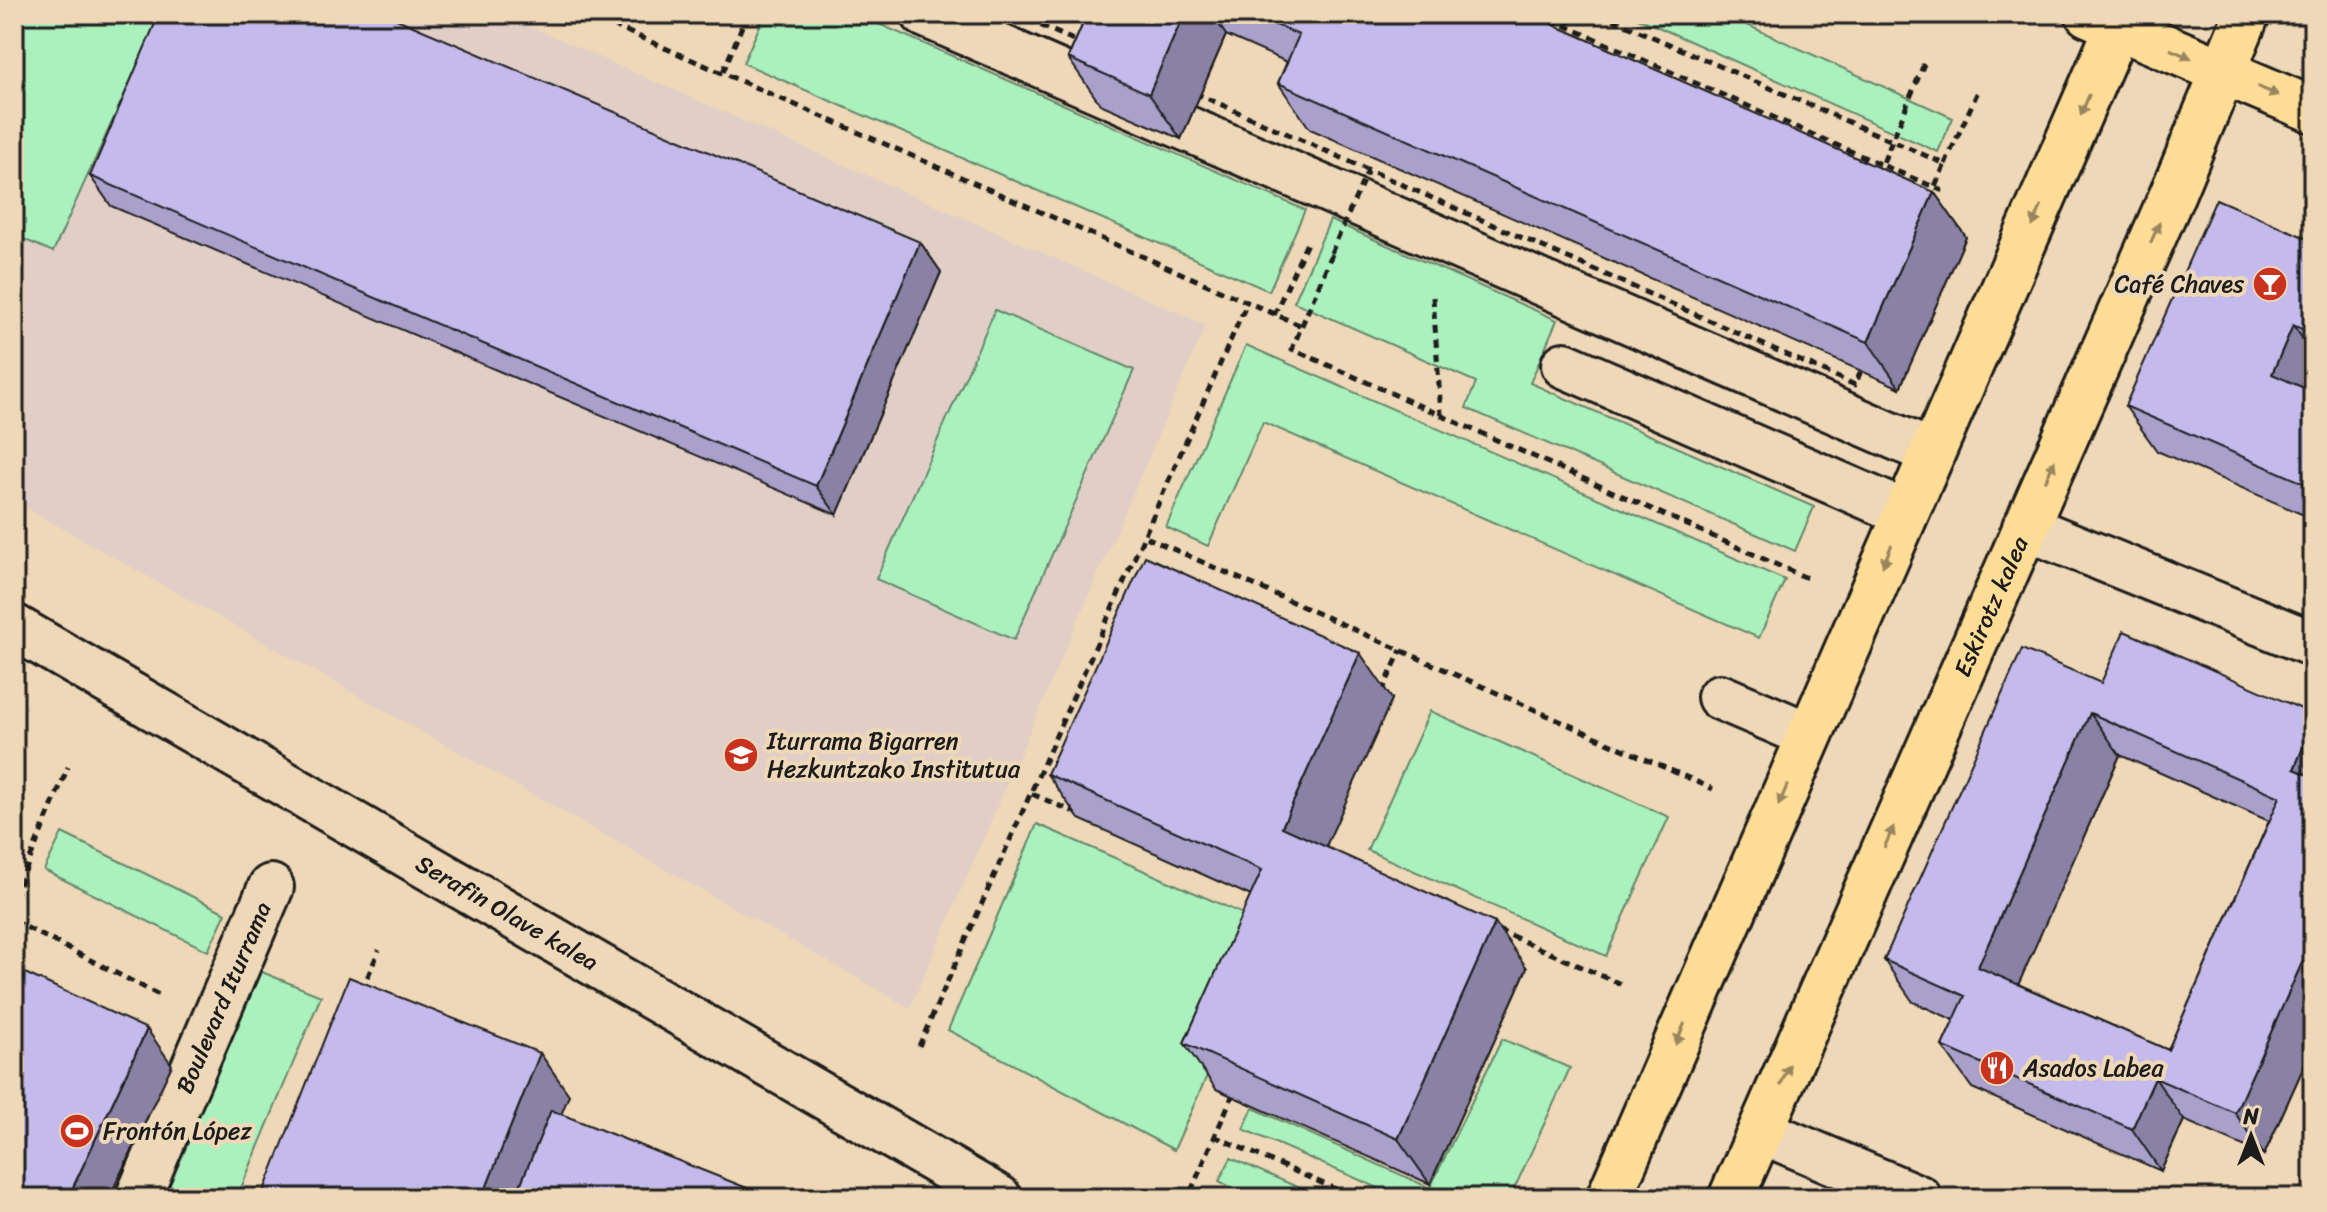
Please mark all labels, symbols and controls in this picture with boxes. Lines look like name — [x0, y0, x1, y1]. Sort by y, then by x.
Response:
one-way arrow — [2169, 48, 2193, 61]
one-way arrow — [2256, 85, 2280, 98]
one-way arrow — [2078, 93, 2091, 117]
one-way arrow — [2030, 204, 2043, 228]
one-way arrow — [2148, 221, 2162, 245]
place label: Café Chaves — [2114, 263, 2245, 305]
bar icon: Café Chaves — [2251, 265, 2289, 303]
one-way arrow — [2043, 459, 2057, 483]
street label: Eskirotz kalea — [1942, 529, 2041, 684]
one-way arrow — [1880, 545, 1893, 568]
place label: Iturrama Bigarren Hezkuntzako Institutua — [766, 720, 1021, 790]
school or university icon: Iturrama Bigarren Hezkuntzako Institutua — [722, 736, 760, 774]
one-way arrow — [1777, 783, 1790, 807]
one-way arrow — [1883, 825, 1896, 849]
street label: Serafin Olave kalea — [408, 843, 607, 983]
street label: Boulevard Iturrama — [164, 895, 283, 1100]
one-way arrow — [1673, 1022, 1686, 1045]
place label: Asados Labea — [2022, 1047, 2164, 1089]
restaurant icon: Asados Labea — [1978, 1049, 2016, 1087]
one-way arrow — [1778, 1063, 1792, 1087]
north arrow — [2211, 1096, 2291, 1176]
text: N — [2242, 1097, 2259, 1136]
place label: Frontón López — [103, 1110, 252, 1152]
sports icon: Frontón López — [58, 1112, 96, 1150]

